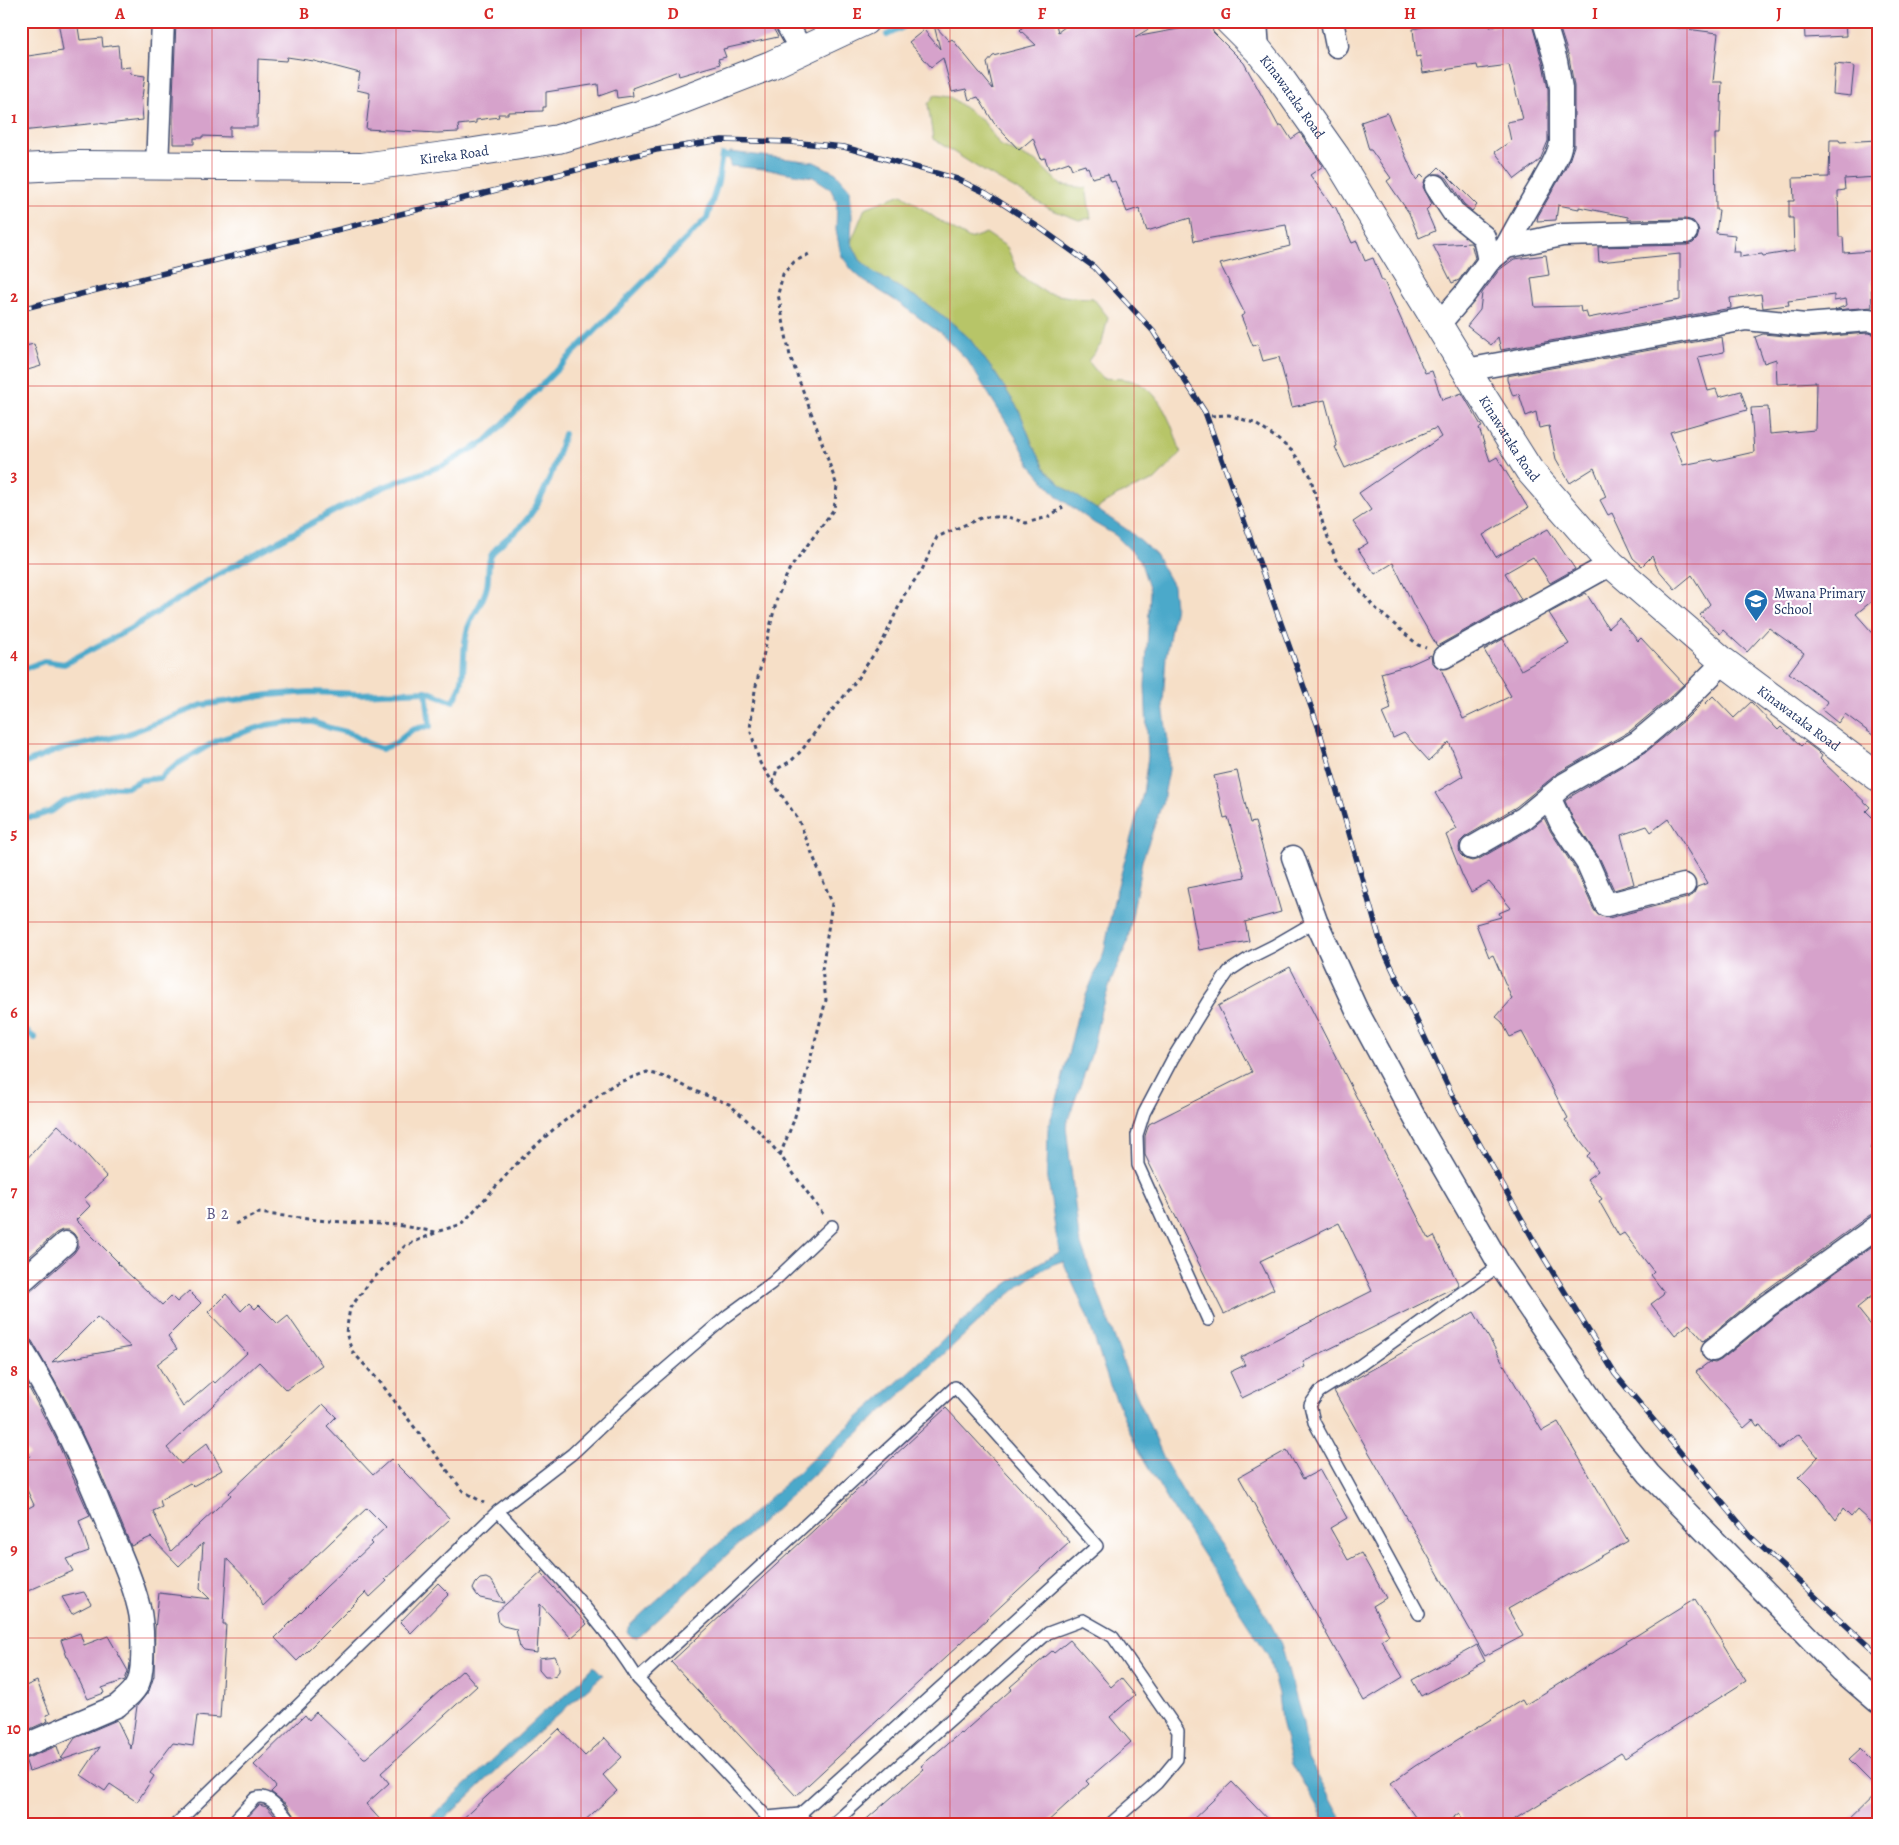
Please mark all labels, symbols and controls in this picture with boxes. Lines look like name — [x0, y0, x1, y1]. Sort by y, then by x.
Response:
text: A — [114, 3, 126, 25]
text: B — [299, 3, 309, 25]
text: C — [484, 3, 494, 25]
text: D — [667, 3, 679, 25]
text: E — [852, 3, 862, 25]
text: F — [1038, 3, 1047, 25]
text: G — [1221, 3, 1231, 25]
text: H — [1404, 3, 1416, 25]
text: I — [1592, 3, 1598, 25]
text: J — [1776, 3, 1782, 25]
street label: Kinawataka Road — [1256, 51, 1330, 143]
text: 1 — [11, 107, 17, 129]
street label: Kireka Road — [418, 140, 490, 169]
text: 2 — [10, 286, 18, 308]
street label: Kinawataka Road — [1475, 391, 1545, 486]
text: 3 — [11, 465, 18, 487]
place label: Mwana Primary School — [1774, 584, 1866, 619]
school or university icon: Mwana Primary School — [1743, 588, 1769, 622]
text: 4 — [10, 644, 18, 666]
street label: Kinawataka Road — [1753, 681, 1845, 756]
text: 5 — [11, 823, 18, 845]
text: 6 — [10, 1002, 18, 1024]
text: 7 — [11, 1181, 18, 1203]
district label: B 2 — [206, 1203, 230, 1225]
text: 8 — [10, 1360, 18, 1382]
text: 9 — [10, 1539, 18, 1561]
text: 10 — [7, 1718, 21, 1740]

